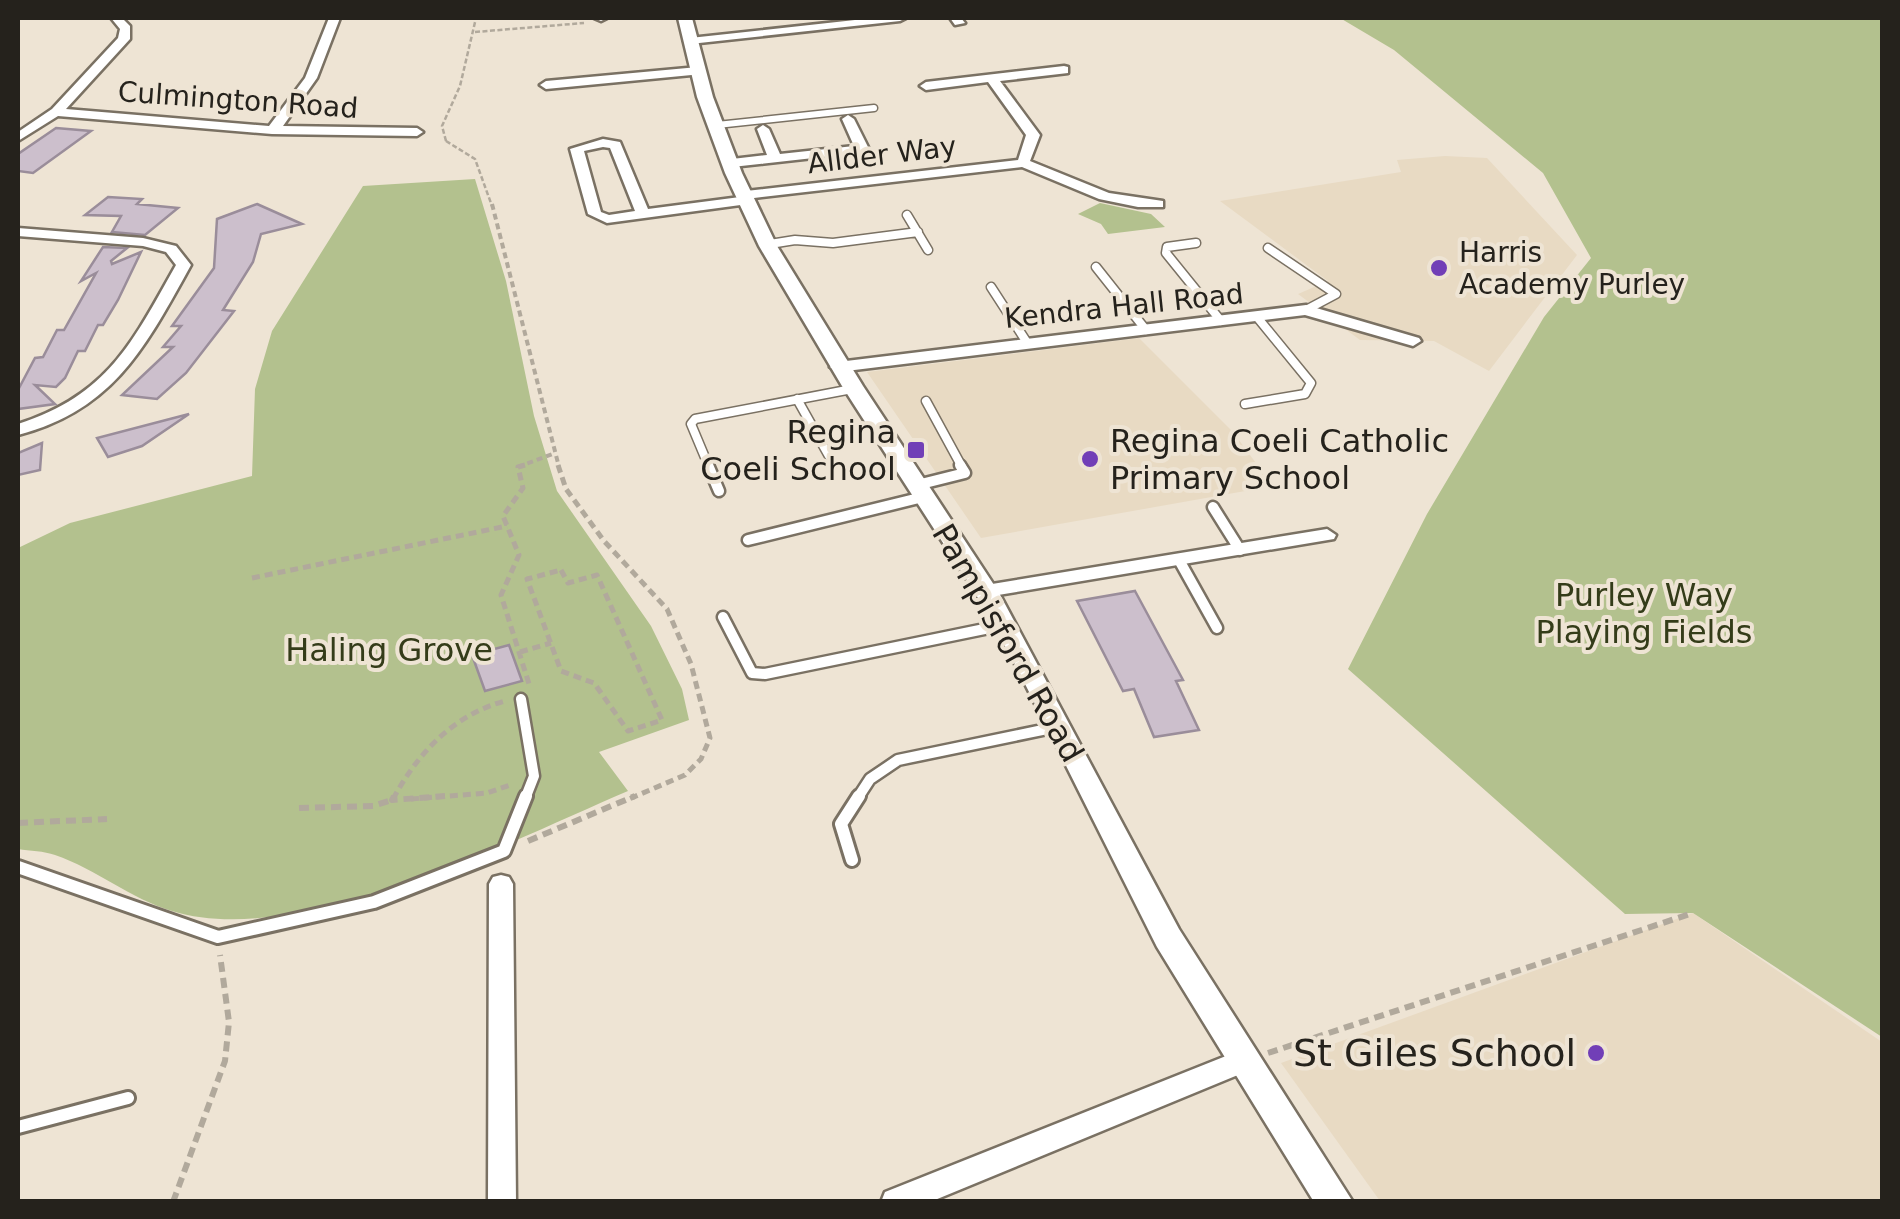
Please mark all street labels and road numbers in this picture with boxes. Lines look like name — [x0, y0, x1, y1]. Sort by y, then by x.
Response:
street label: Culmington Road — [117, 75, 359, 125]
street label: Allder Way — [806, 129, 958, 181]
street label: Kendra Hall Road — [1003, 277, 1245, 335]
street label: Pampisford Road — [924, 517, 1092, 769]

